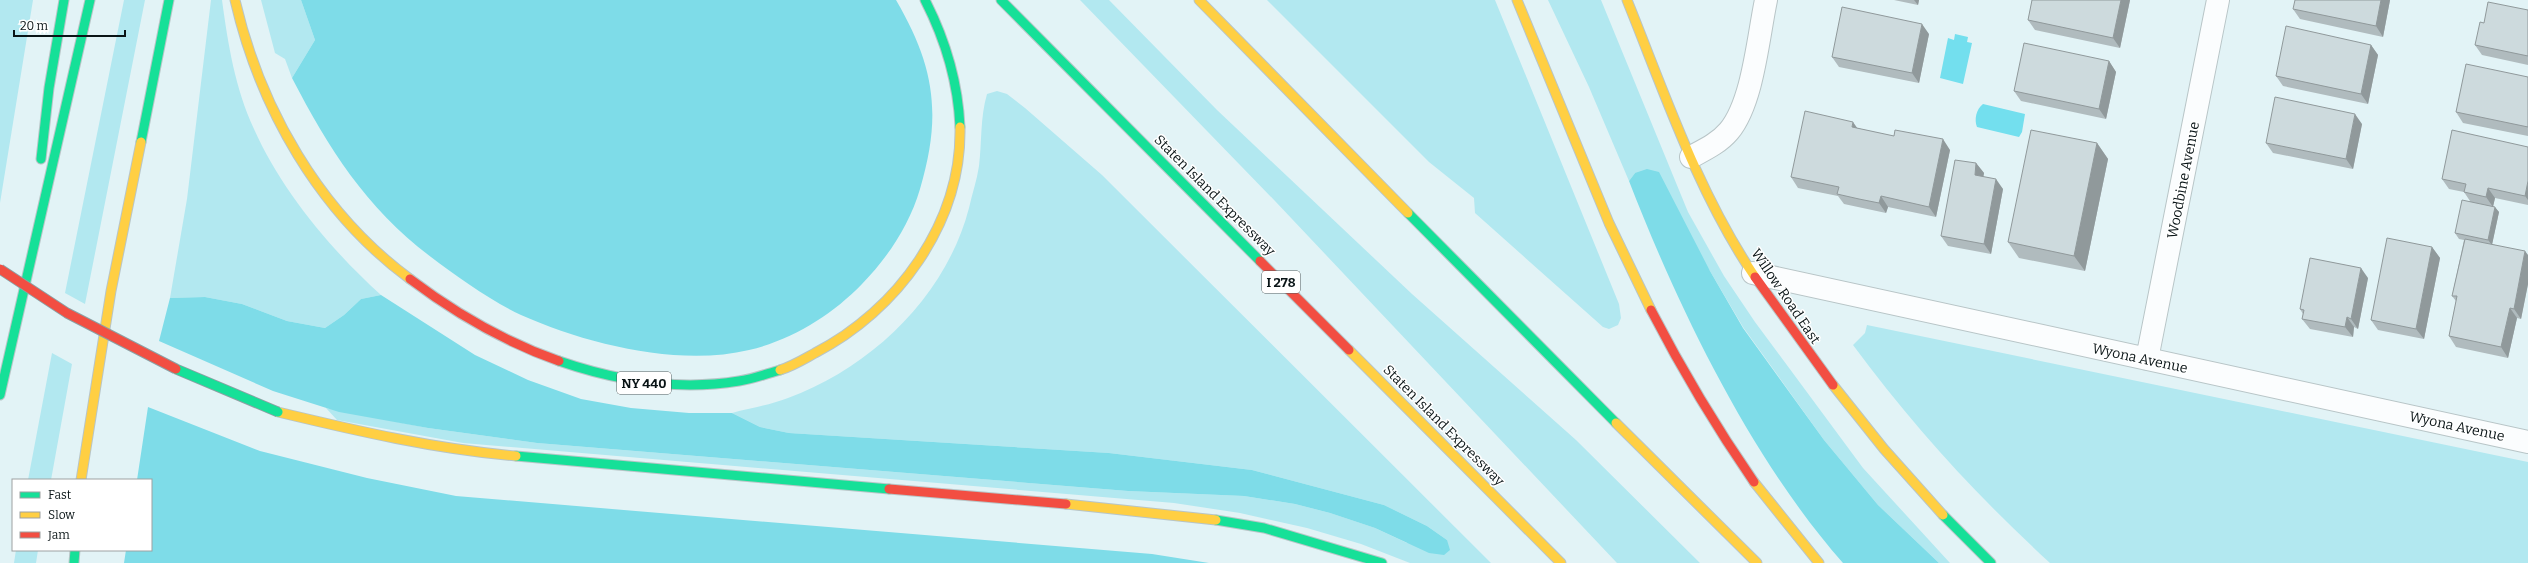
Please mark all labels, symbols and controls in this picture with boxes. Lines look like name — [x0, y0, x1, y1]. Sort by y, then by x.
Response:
scale bar — [14, 12, 125, 38]
text: 20 m — [20, 19, 49, 33]
street label: Woodbine Avenue — [2164, 120, 2203, 240]
street label: Staten Island Expressway — [1151, 131, 1279, 260]
street label: Willow Road East — [1747, 245, 1824, 347]
road number: I 278 — [1262, 271, 1300, 293]
street label: Wyona Avenue — [2091, 340, 2189, 377]
street label: Staten Island Expressway — [1380, 361, 1508, 490]
road number: NY 440 — [617, 372, 671, 394]
street label: Wyona Avenue — [2408, 408, 2506, 445]
legend — [12, 479, 152, 551]
text: Fast — [48, 488, 72, 502]
text: Slow — [48, 508, 75, 522]
text: Jam — [47, 528, 70, 542]

